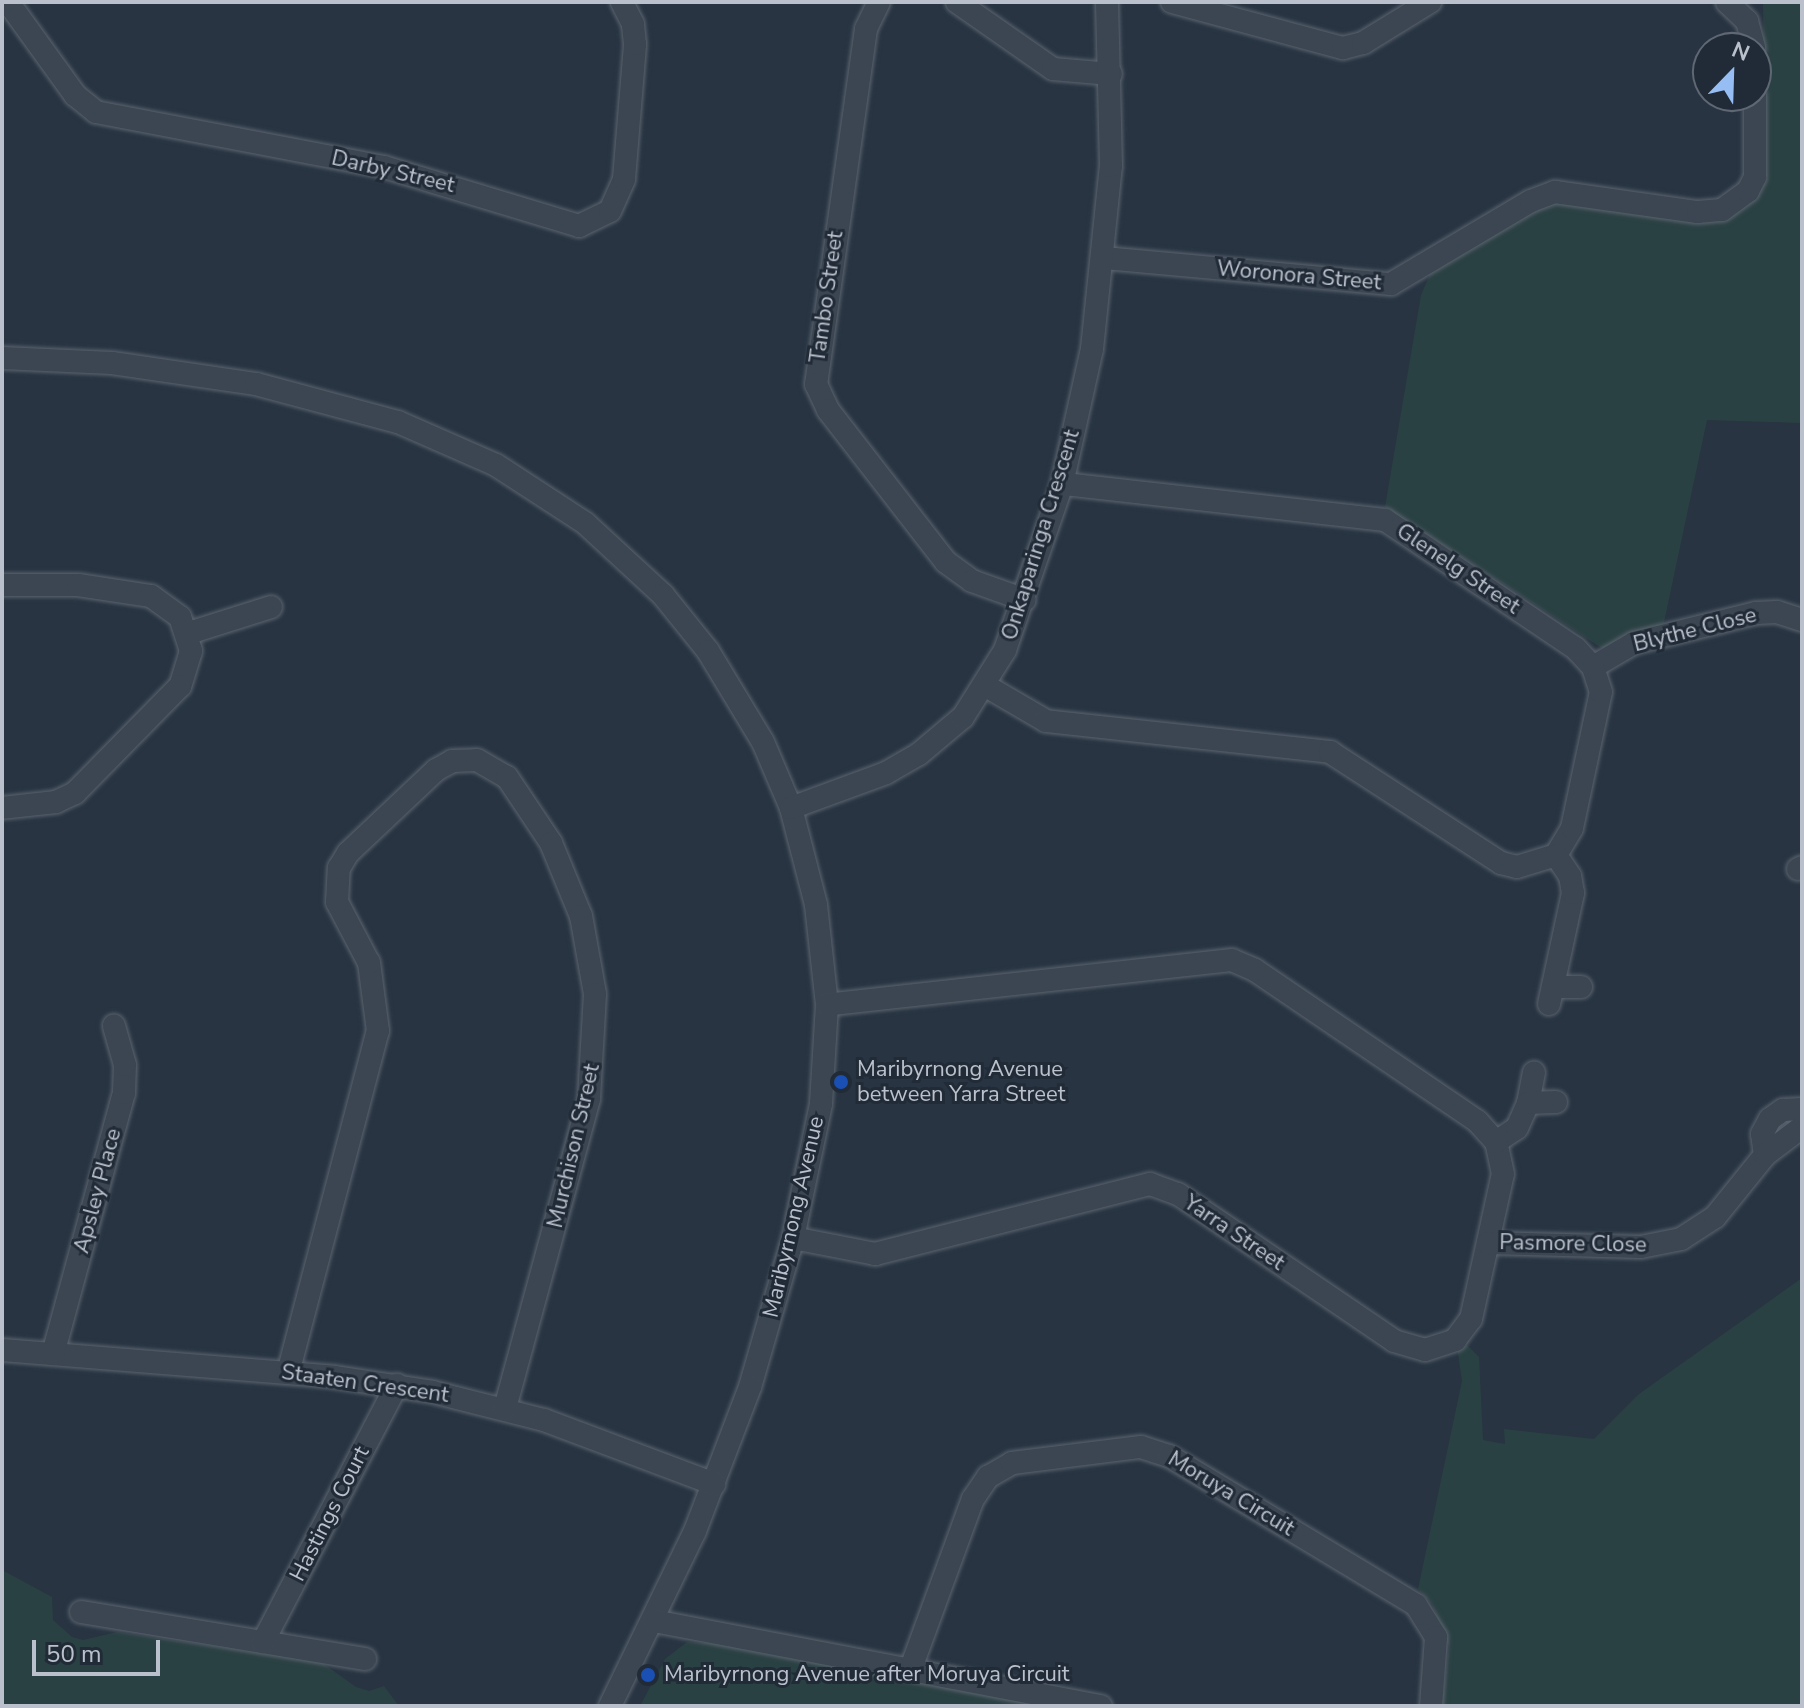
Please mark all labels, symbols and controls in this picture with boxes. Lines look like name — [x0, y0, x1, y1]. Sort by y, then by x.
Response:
north arrow — [1692, 32, 1772, 112]
text: N — [1727, 35, 1754, 69]
street label: Darby Street — [329, 145, 457, 199]
street label: Tambo Street — [805, 229, 849, 365]
street label: Woronora Street — [1216, 256, 1382, 296]
street label: Onkaparinga Crescent — [996, 427, 1086, 643]
street label: Glenelg Street — [1391, 518, 1525, 620]
street label: Blythe Close — [1631, 602, 1759, 658]
place label: Maribyrnong Avenue between Yarra Street — [857, 1056, 1065, 1108]
street label: Murchison Street — [542, 1061, 606, 1231]
marker: Maribyrnong Avenue between Yarra Street — [832, 1073, 850, 1091]
street label: Maribyrnong Avenue — [758, 1114, 830, 1320]
street label: Apsley Place — [69, 1126, 127, 1256]
street label: Yarra Street — [1179, 1190, 1289, 1276]
street label: Pasmore Close — [1499, 1230, 1647, 1258]
street label: Staaten Crescent — [280, 1359, 450, 1409]
street label: Hastings Court — [285, 1442, 375, 1586]
street label: Moruya Circuit — [1163, 1446, 1299, 1542]
scale bar — [36, 1624, 164, 1674]
text: 50 m — [46, 1638, 102, 1670]
place label: Maribyrnong Avenue after Moruya Circuit — [664, 1662, 1070, 1688]
marker: Maribyrnong Avenue after Moruya Circuit — [639, 1666, 657, 1684]

